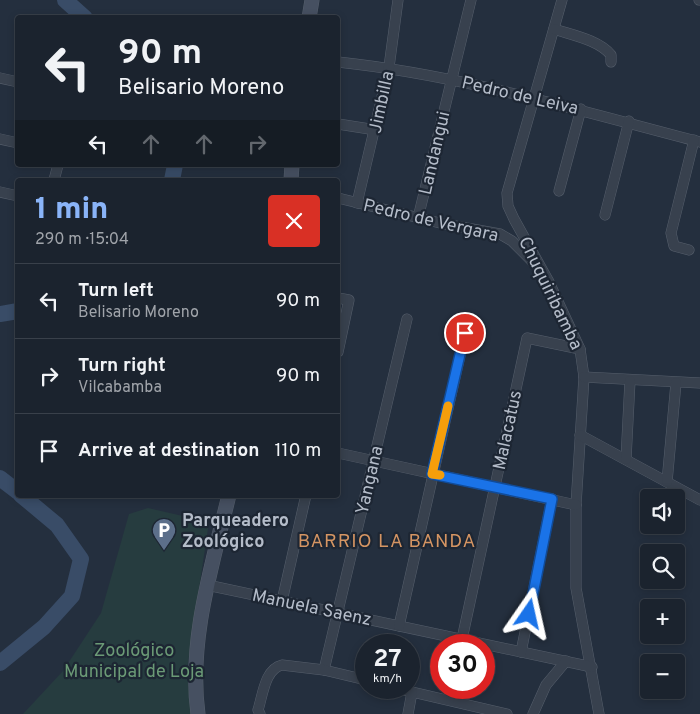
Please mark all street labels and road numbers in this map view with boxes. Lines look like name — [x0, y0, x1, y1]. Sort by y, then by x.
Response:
street label: Jimbilla — [365, 69, 400, 136]
street label: Pedro de Leiva — [459, 72, 580, 121]
street label: Landangui — [415, 109, 456, 197]
street label: Pedro de Vergara — [361, 195, 501, 248]
street label: Chuquiribamba — [512, 233, 587, 354]
street label: Malacatus — [489, 388, 528, 472]
street label: Yangana — [351, 444, 390, 517]
street label: Manuela Saenz — [250, 585, 374, 632]

